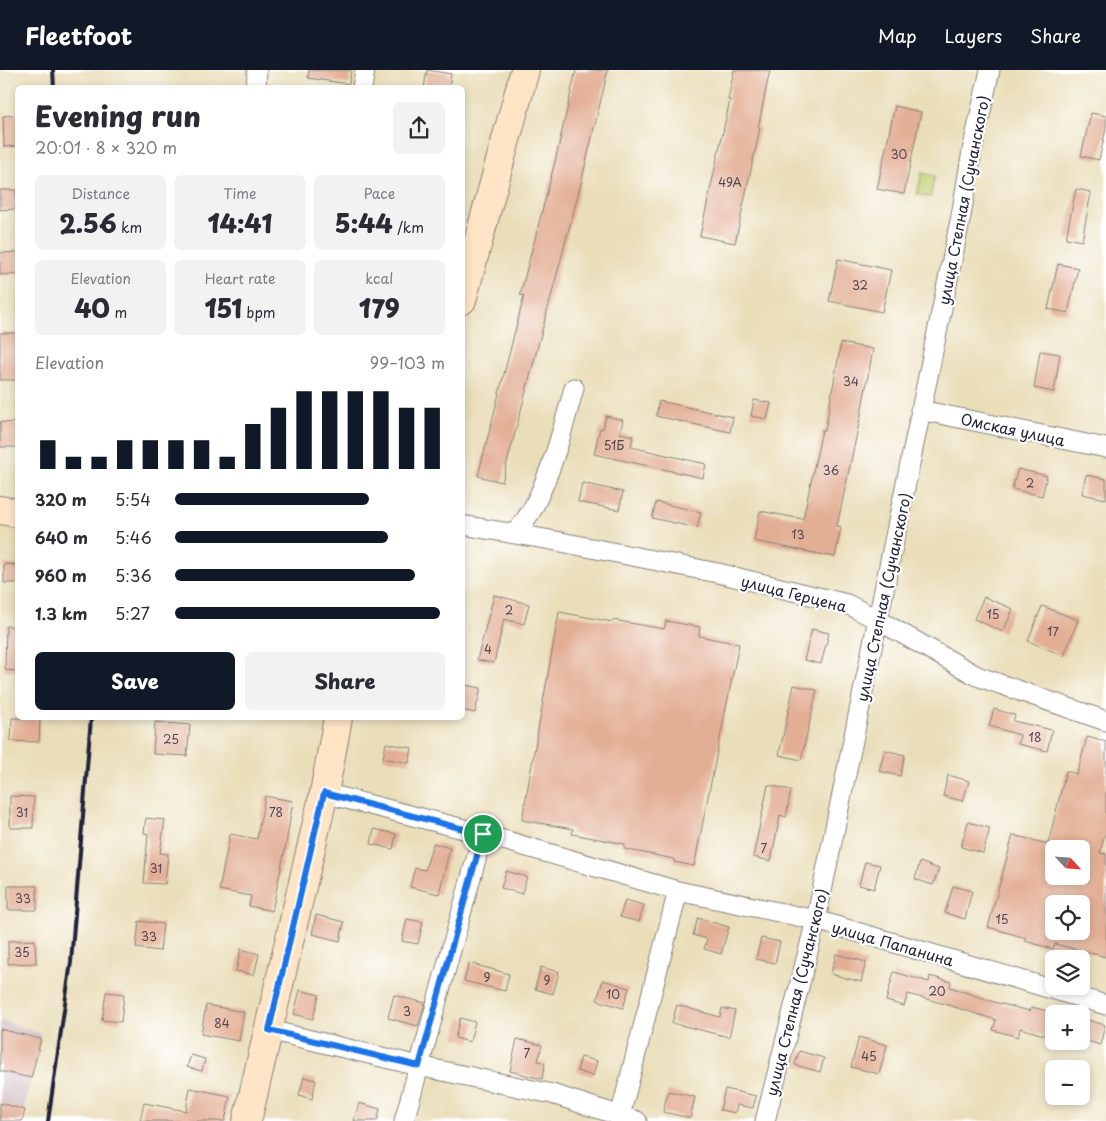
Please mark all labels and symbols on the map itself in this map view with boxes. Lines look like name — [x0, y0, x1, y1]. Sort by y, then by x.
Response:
street label: улица Степная (Сучанского) — [931, 93, 995, 307]
house number: 30 — [891, 145, 908, 163]
house number: 49А — [718, 173, 742, 191]
house number: 32 — [852, 276, 868, 294]
house number: 34 — [843, 372, 859, 390]
street label: Омская улица — [959, 407, 1068, 451]
house number: 51Б — [604, 436, 625, 454]
house number: 36 — [823, 461, 839, 479]
house number: 2 — [1026, 474, 1034, 492]
street label: улица Степная (Сучанского) — [850, 490, 916, 704]
house number: 13 — [791, 525, 805, 543]
street label: улица Герцена — [739, 569, 850, 617]
house number: 2 — [505, 601, 513, 619]
house number: 15 — [986, 605, 1000, 623]
house number: 17 — [1047, 622, 1059, 640]
house number: 4 — [484, 640, 492, 658]
house number: 18 — [1029, 728, 1041, 746]
house number: 25 — [163, 730, 179, 748]
house number: 31 — [16, 803, 28, 821]
house number: 78 — [269, 803, 283, 821]
pin — [462, 813, 504, 855]
house number: 7 — [761, 839, 768, 857]
north arrow — [1045, 840, 1090, 885]
house number: 31 — [150, 859, 162, 877]
street label: улица Степная (Сучанского) — [759, 886, 833, 1098]
house number: 33 — [15, 889, 31, 907]
house number: 15 — [995, 910, 1009, 928]
street label: улица Папанина — [829, 915, 957, 972]
house number: 33 — [141, 927, 157, 945]
house number: 35 — [14, 943, 30, 961]
house number: 9 — [483, 968, 491, 986]
house number: 9 — [543, 971, 551, 989]
house number: 20 — [928, 982, 946, 1000]
house number: 10 — [606, 985, 620, 1003]
house number: 3 — [403, 1002, 411, 1020]
house number: 84 — [214, 1014, 230, 1032]
house number: 7 — [524, 1044, 531, 1062]
house number: 45 — [861, 1047, 877, 1065]

